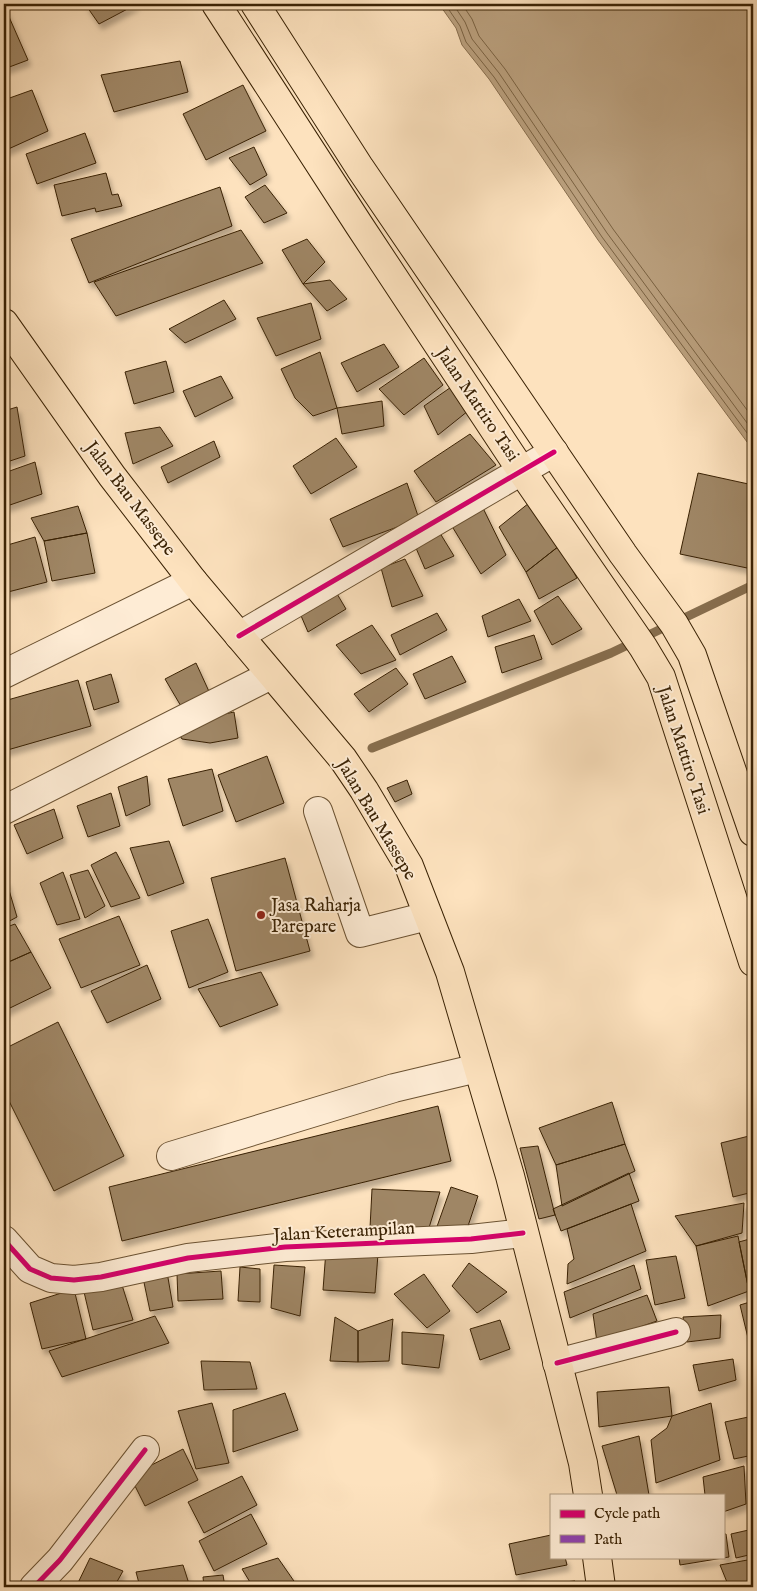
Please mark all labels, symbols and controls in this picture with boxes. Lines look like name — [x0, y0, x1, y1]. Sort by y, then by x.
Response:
street label: Jalan Mattiro Tasi — [429, 341, 524, 467]
street label: Jalan Bau Massepe — [78, 435, 180, 561]
street label: Jalan Mattiro Tasi — [650, 681, 714, 818]
street label: Jalan Bau Massepe — [329, 753, 421, 885]
place label: Jasa Raharja Parepare — [269, 895, 361, 939]
marker: Jasa Raharja Parepare — [255, 909, 267, 921]
street label: Jalan Keterampilan — [271, 1217, 416, 1248]
legend — [550, 1494, 724, 1558]
text: Cycle path — [594, 1504, 660, 1523]
text: Path — [594, 1530, 622, 1549]

